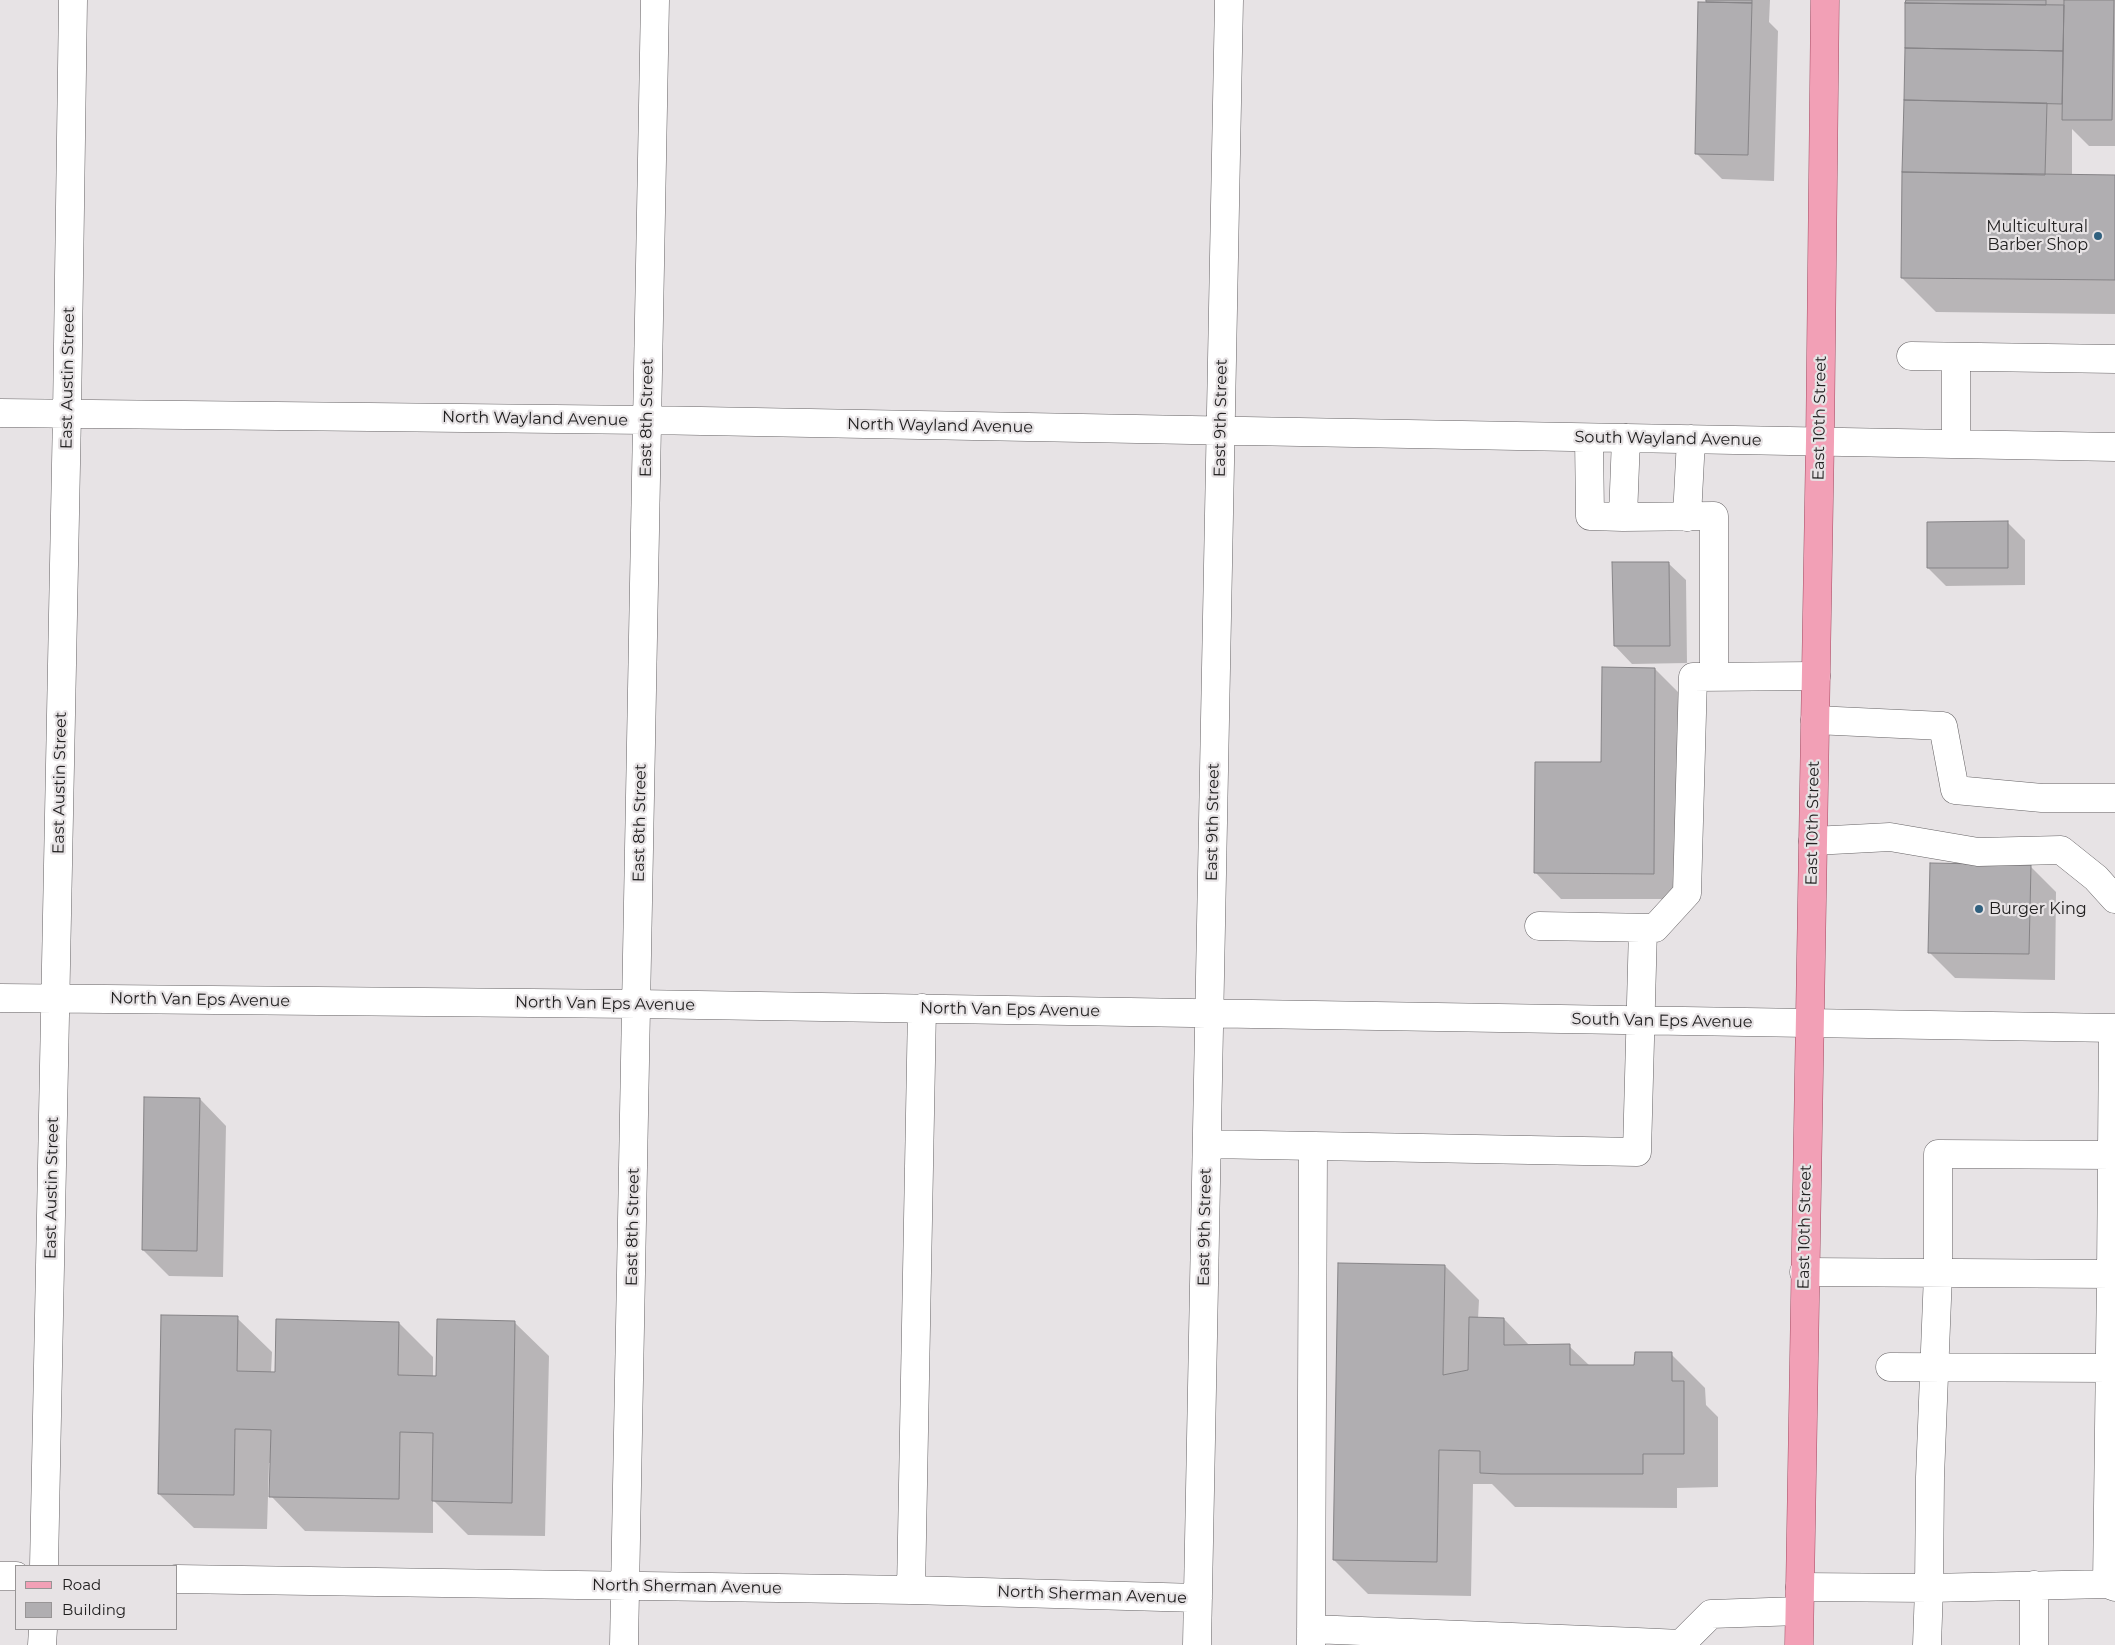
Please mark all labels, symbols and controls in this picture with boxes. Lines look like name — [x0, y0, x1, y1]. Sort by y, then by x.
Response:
place label: Multicultural Barber Shop — [1986, 217, 2088, 255]
marker: Multicultural Barber Shop — [2092, 230, 2104, 242]
street label: East Austin Street — [57, 307, 79, 449]
street label: East 10th Street — [1809, 355, 1831, 481]
street label: East 8th Street — [636, 359, 658, 477]
street label: East 9th Street — [1210, 359, 1232, 477]
street label: North Wayland Avenue — [442, 408, 628, 430]
street label: North Wayland Avenue — [847, 415, 1033, 437]
street label: South Wayland Avenue — [1574, 428, 1762, 450]
street label: East Austin Street — [49, 712, 71, 854]
street label: East 10th Street — [1802, 760, 1824, 886]
street label: East 9th Street — [1202, 763, 1224, 881]
street label: East 8th Street — [629, 764, 651, 882]
place label: Burger King — [1989, 899, 2087, 919]
marker: Burger King — [1973, 903, 1985, 915]
street label: North Van Eps Avenue — [110, 989, 290, 1011]
street label: North Van Eps Avenue — [515, 993, 695, 1015]
street label: North Van Eps Avenue — [920, 999, 1100, 1021]
street label: South Van Eps Avenue — [1571, 1010, 1753, 1032]
street label: East Austin Street — [41, 1117, 63, 1259]
street label: East 10th Street — [1794, 1164, 1816, 1290]
street label: East 8th Street — [622, 1168, 644, 1286]
street label: East 9th Street — [1194, 1168, 1216, 1286]
legend — [15, 1565, 178, 1630]
text: Road — [62, 1575, 101, 1594]
street label: North Sherman Avenue — [592, 1576, 782, 1598]
street label: North Sherman Avenue — [997, 1582, 1187, 1608]
text: Building — [62, 1600, 126, 1619]

